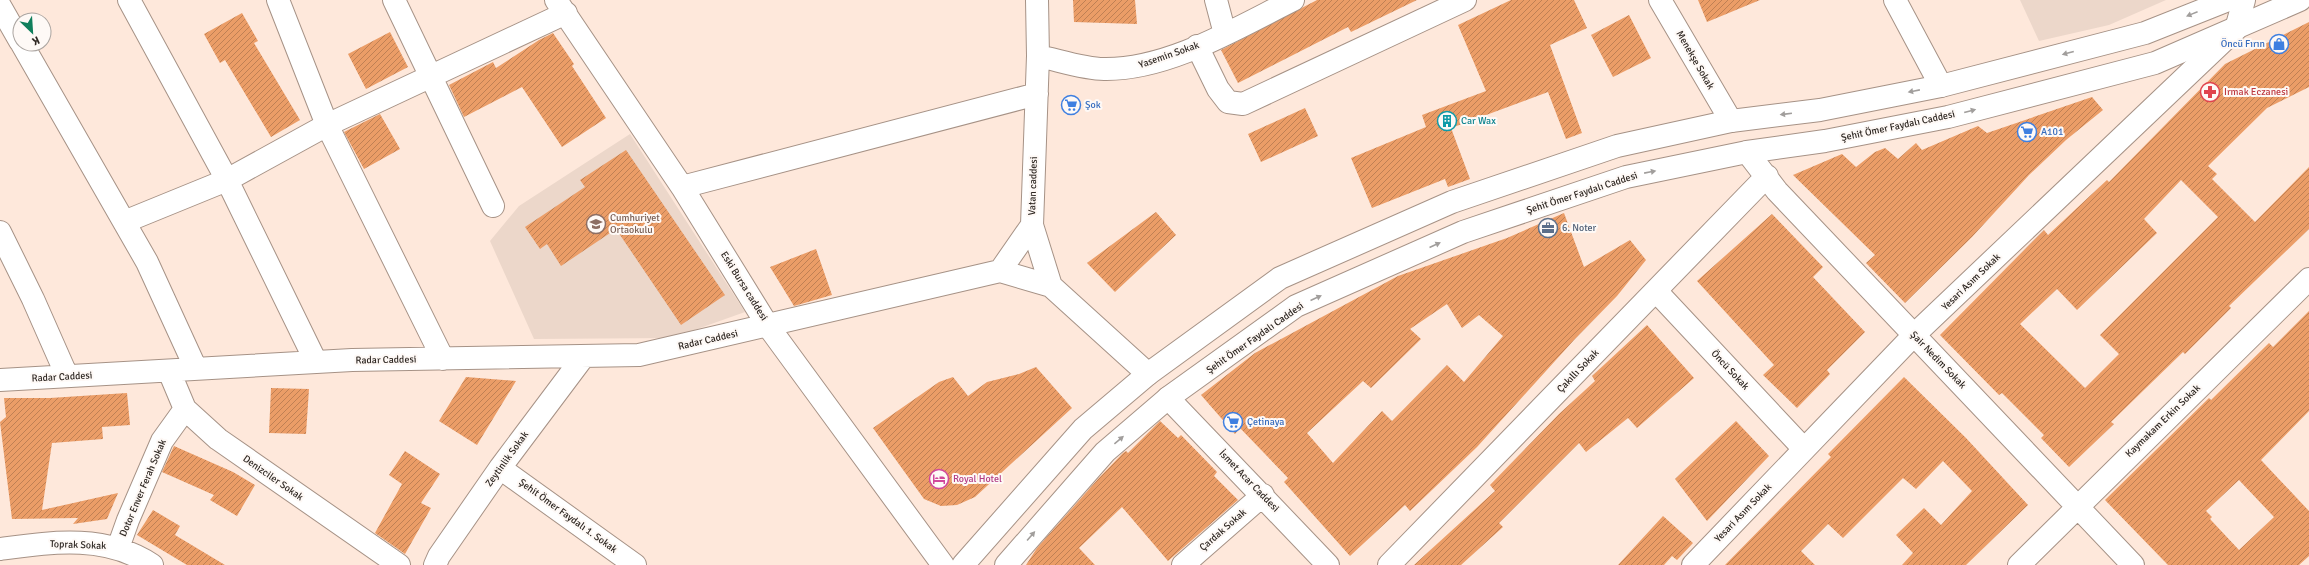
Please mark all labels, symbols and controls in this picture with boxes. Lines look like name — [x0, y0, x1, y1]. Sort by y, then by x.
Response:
north arrow — [12, 12, 52, 52]
one-way arrow — [2185, 12, 2197, 18]
street label: Menekşe Sokak — [1673, 28, 1717, 92]
text: K — [30, 33, 42, 48]
shop icon: Öncü Fırın — [2268, 33, 2290, 55]
place label: Öncü Fırın — [2221, 38, 2265, 50]
street label: Yasemin Sokak — [1137, 39, 1201, 71]
one-way arrow — [2061, 50, 2073, 56]
pharmacy icon: Irmak Eczanesi — [2199, 81, 2221, 103]
place label: Irmak Eczanesi — [2224, 86, 2288, 98]
one-way arrow — [1908, 88, 1920, 94]
supermarket icon: Şok — [1060, 94, 1082, 116]
place label: Şok — [1085, 99, 1101, 111]
street label: Şehit Ömer Faydalı Caddesi — [1840, 108, 1956, 144]
one-way arrow — [1965, 108, 1977, 114]
building icon: Car Wax — [1436, 110, 1458, 132]
one-way arrow — [1780, 111, 1793, 117]
place label: Car Wax — [1461, 115, 1496, 127]
supermarket icon: A101 — [2016, 121, 2038, 143]
place label: A101 — [2041, 126, 2063, 138]
street label: Vatan caddesi — [1026, 156, 1040, 216]
one-way arrow — [1644, 168, 1656, 174]
street label: Şehit Ömer Faydalı Caddesi — [1525, 169, 1639, 217]
place label: Cumhuriyet Ortaokulu — [610, 212, 660, 236]
school or university icon: Cumhuriyet Ortaokulu — [585, 213, 607, 235]
office icon: 6. Noter — [1537, 217, 1559, 239]
place label: 6. Noter — [1562, 222, 1597, 234]
one-way arrow — [1429, 242, 1440, 248]
street label: Eski Bursa caddesi — [718, 249, 770, 323]
street label: Yesari Asım Sokak — [1939, 251, 2003, 313]
one-way arrow — [1310, 294, 1322, 300]
street label: Şehit Ömer Faydalı Caddesi — [1204, 300, 1306, 376]
street label: Radar Caddesi — [677, 327, 739, 353]
street label: Şair Nedim Sokak — [1908, 329, 1968, 391]
street label: Çakıllı Sokak — [1555, 347, 1601, 395]
street label: Öncü Sokak — [1708, 348, 1752, 392]
street label: Radar Caddesi — [355, 353, 417, 367]
street label: Radar Caddesi — [31, 369, 93, 385]
street label: Kaymakam Erkin Sokak — [2123, 382, 2203, 460]
supermarket icon: Çetinaya — [1222, 411, 1244, 433]
place label: Çetinaya — [1247, 416, 1284, 428]
street label: Zeytinlik Sokak — [483, 429, 531, 489]
one-way arrow — [1114, 435, 1124, 444]
street label: Dotor Enver Ferah Sokak — [117, 438, 169, 538]
street label: İsmet Acar Caddesi — [1216, 448, 1282, 514]
street label: Denizciler Sokak — [240, 453, 306, 503]
hotel icon: Royal Hotel — [928, 468, 950, 490]
place label: Royal Hotel — [953, 473, 1002, 485]
street label: Şehit Ömer Faydalı 1. Sokak — [517, 476, 619, 556]
street label: Yesari Asım Sokak — [1712, 481, 1774, 545]
street label: Çardak Sokak — [1197, 506, 1249, 554]
one-way arrow — [1027, 530, 1036, 541]
street label: Toprak Sokak — [50, 538, 106, 552]

